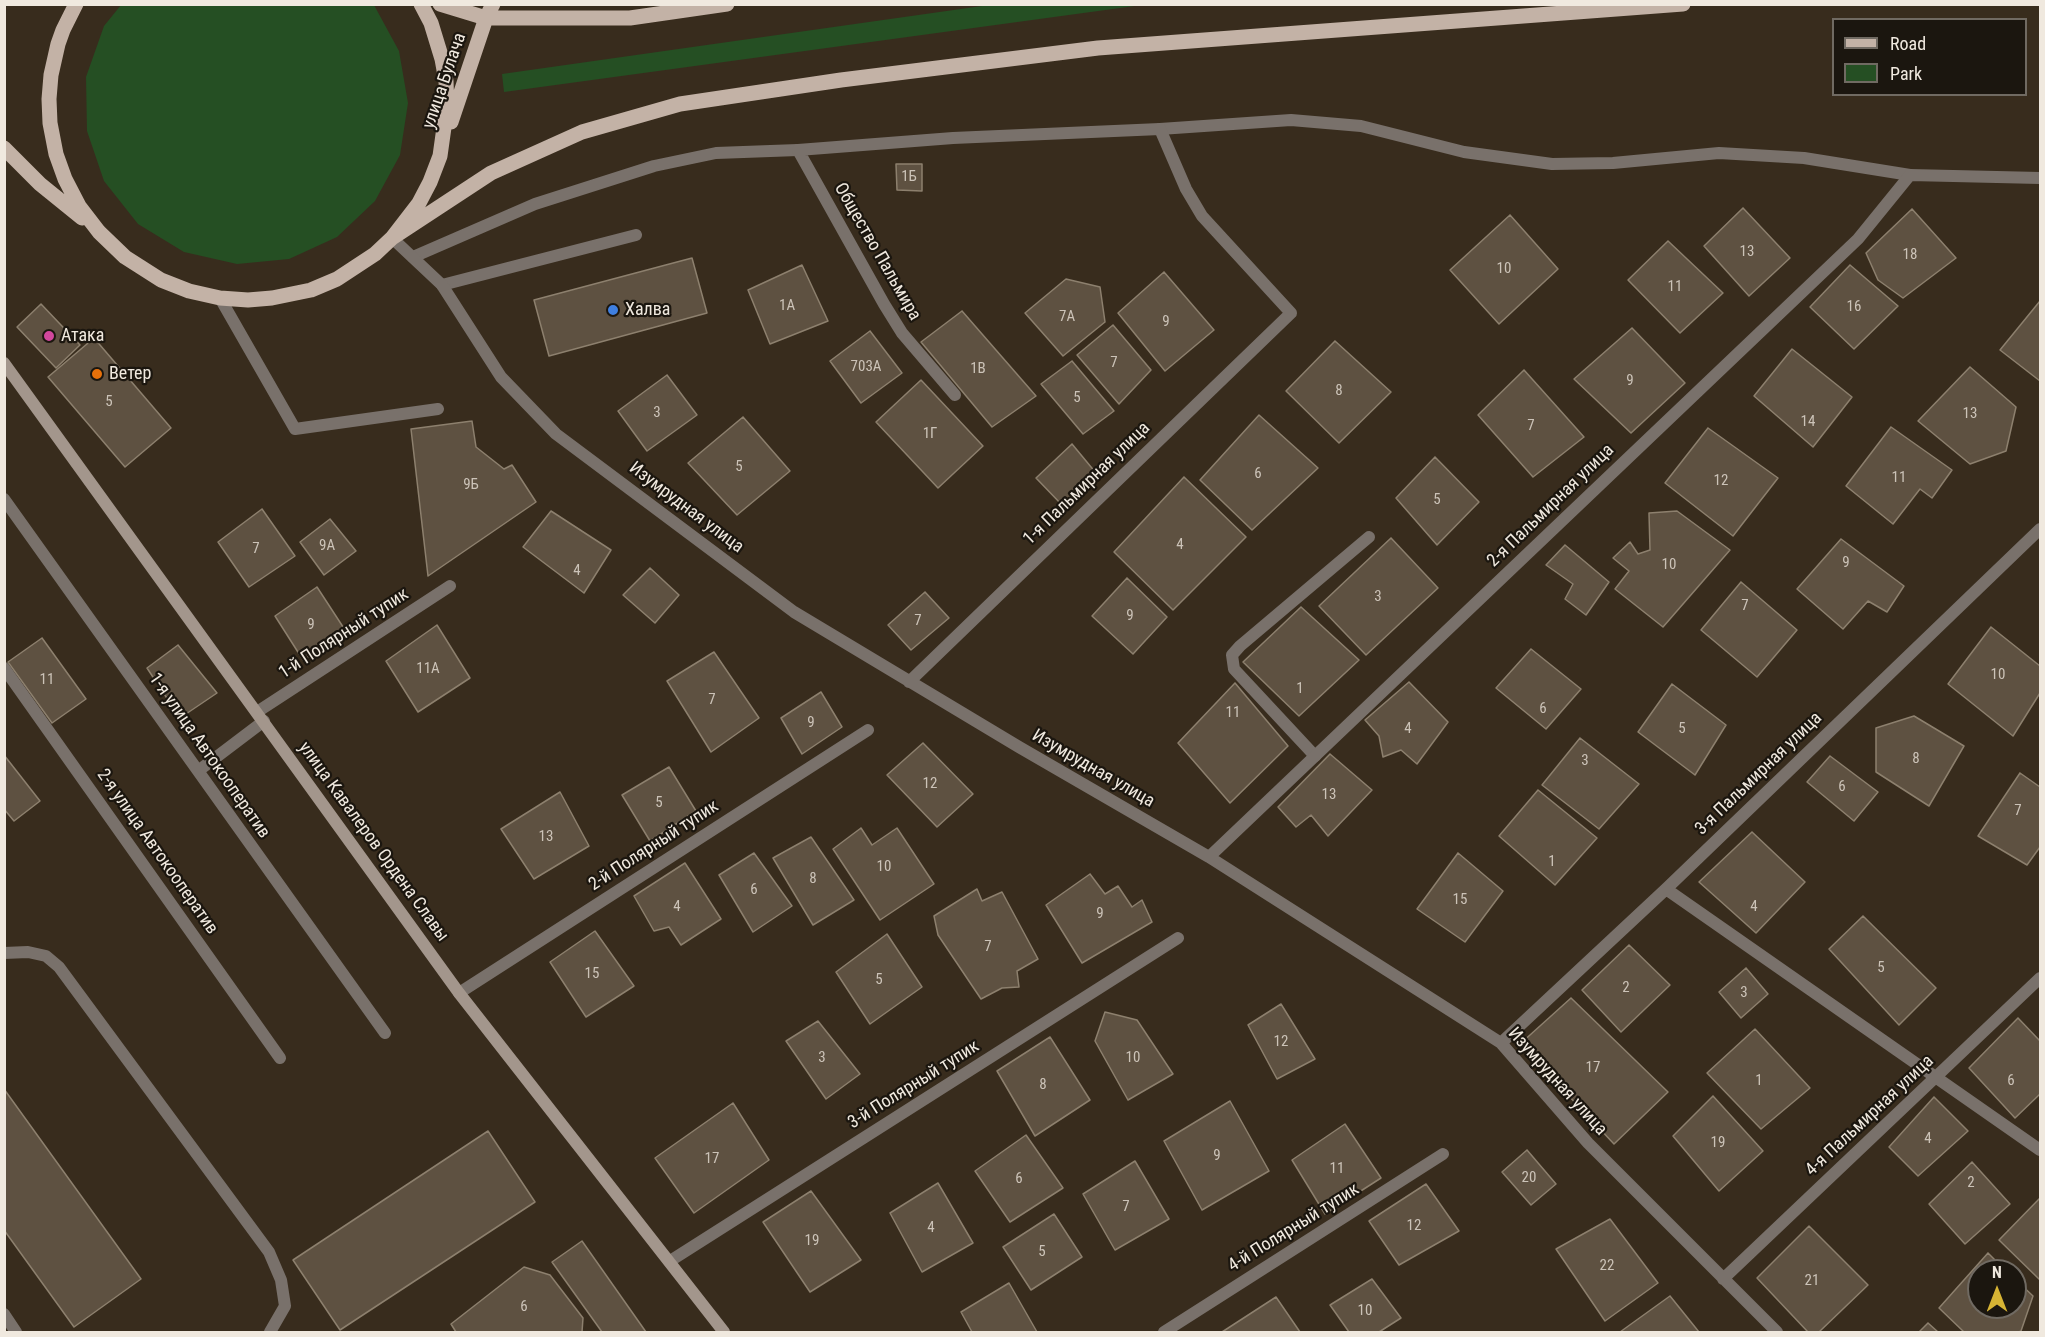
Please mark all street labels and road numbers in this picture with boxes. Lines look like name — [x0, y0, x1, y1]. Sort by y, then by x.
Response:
street label: улица Булача — [419, 30, 471, 132]
street label: Общество Пальмира — [829, 179, 925, 325]
street label: 1-я Пальмирная улица — [1019, 418, 1155, 550]
street label: 2-я Пальмирная улица — [1483, 440, 1619, 572]
street label: Изумрудная улица — [624, 458, 748, 558]
street label: 1-й Полярный тупик — [275, 584, 413, 684]
street label: 1-я улица Автокооператив — [144, 669, 274, 843]
street label: 3-я Пальмирная улица — [1691, 708, 1827, 840]
street label: Изумрудная улица — [1028, 725, 1158, 813]
street label: улица Кавалеров Ордена Славы — [293, 738, 453, 946]
street label: 2-я улица Автокооператив — [92, 765, 222, 939]
street label: 2-й Полярный тупик — [585, 796, 723, 896]
street label: Изумрудная улица — [1503, 1024, 1611, 1140]
street label: 3-й Полярный тупик — [845, 1036, 983, 1134]
street label: 4-я Пальмирная улица — [1801, 1051, 1939, 1181]
street label: 4-й Полярный тупик — [1225, 1179, 1363, 1277]

